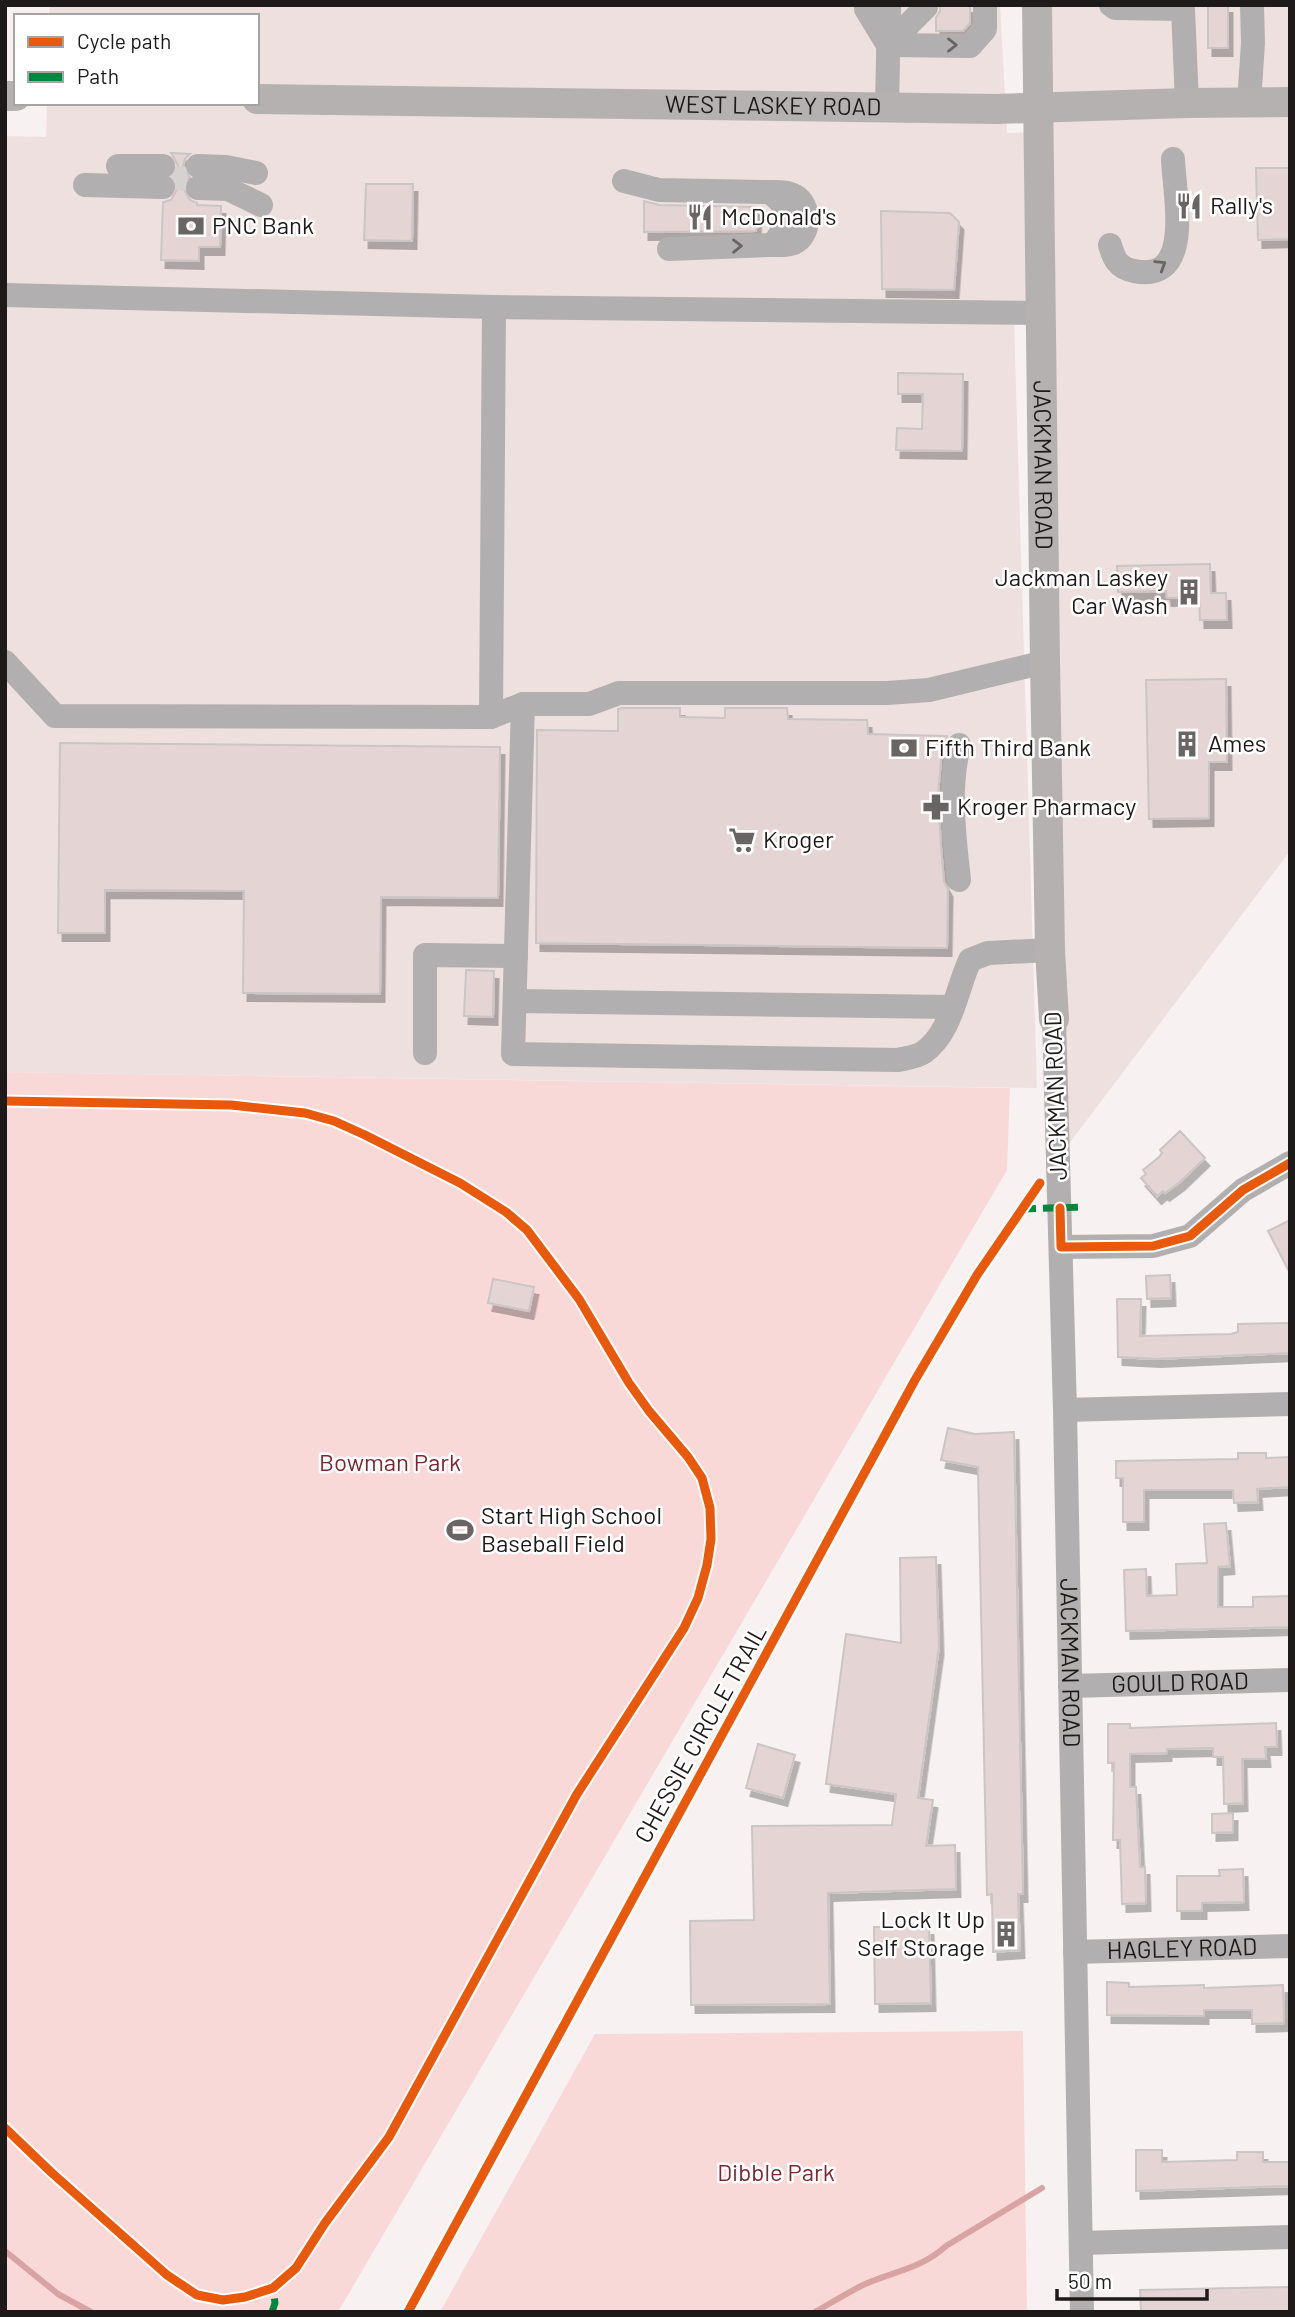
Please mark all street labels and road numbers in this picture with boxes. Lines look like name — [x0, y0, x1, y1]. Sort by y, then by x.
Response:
street label: WEST LASKEY ROAD — [665, 89, 881, 120]
street label: JACKMAN ROAD — [1029, 380, 1060, 550]
street label: JACKMAN ROAD — [1037, 1011, 1072, 1181]
street label: JACKMAN ROAD — [1055, 1578, 1087, 1748]
street label: CHESSIE CIRCLE TRAIL — [628, 1619, 772, 1847]
street label: GOULD ROAD — [1111, 1665, 1249, 1698]
street label: HAGLEY ROAD — [1106, 1931, 1258, 1964]

